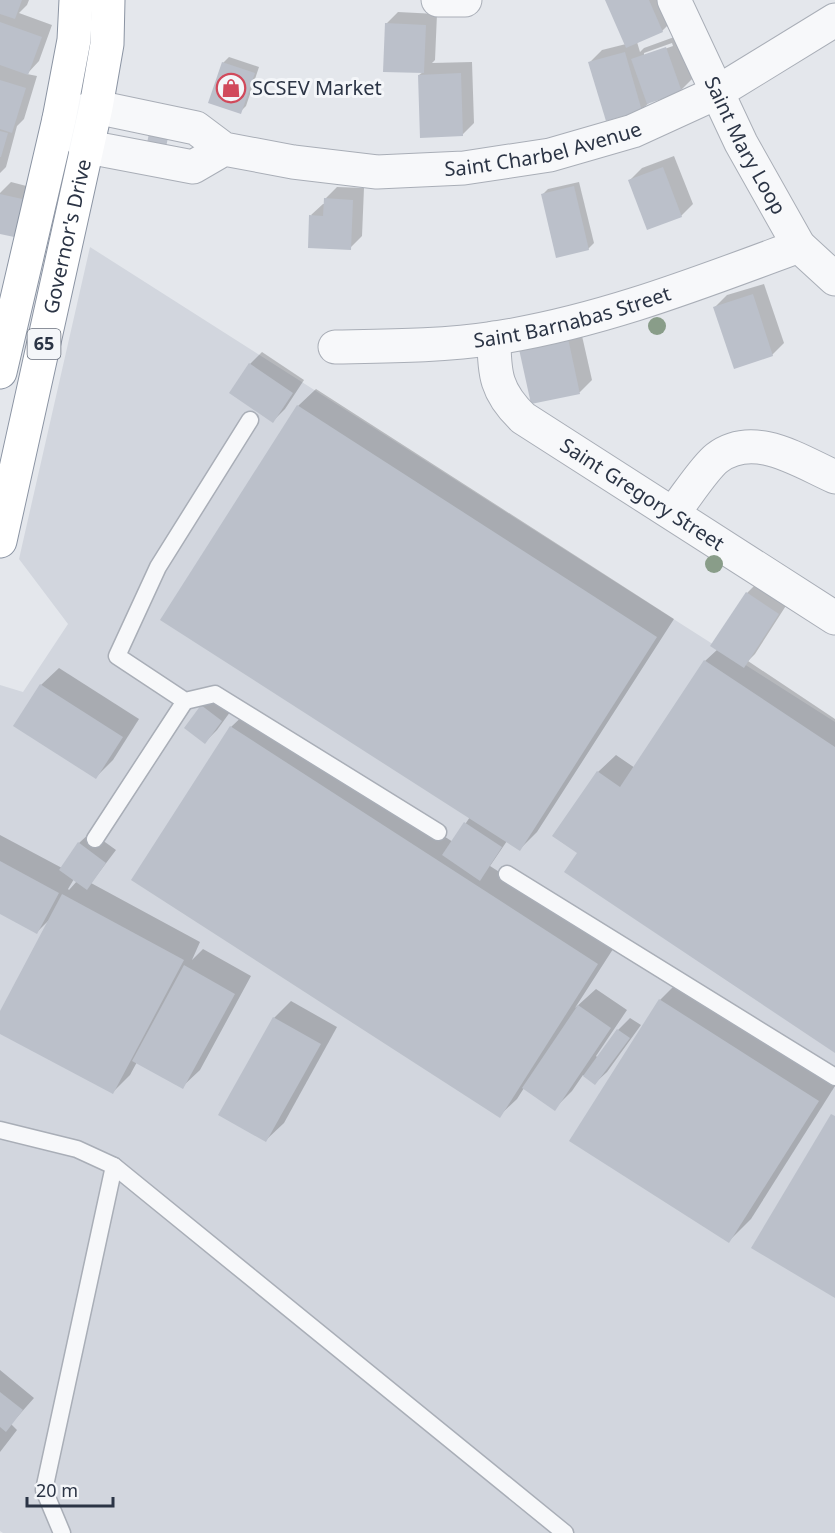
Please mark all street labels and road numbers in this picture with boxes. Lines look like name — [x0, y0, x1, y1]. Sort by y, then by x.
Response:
street label: Saint Mary Loop — [699, 72, 793, 219]
street label: Saint Charbel Avenue — [444, 115, 646, 182]
street label: Governor's Drive — [37, 156, 97, 316]
street label: Saint Barnabas Street — [472, 280, 674, 354]
road number: 65 — [28, 329, 60, 359]
street label: Saint Gregory Street — [555, 431, 730, 557]

